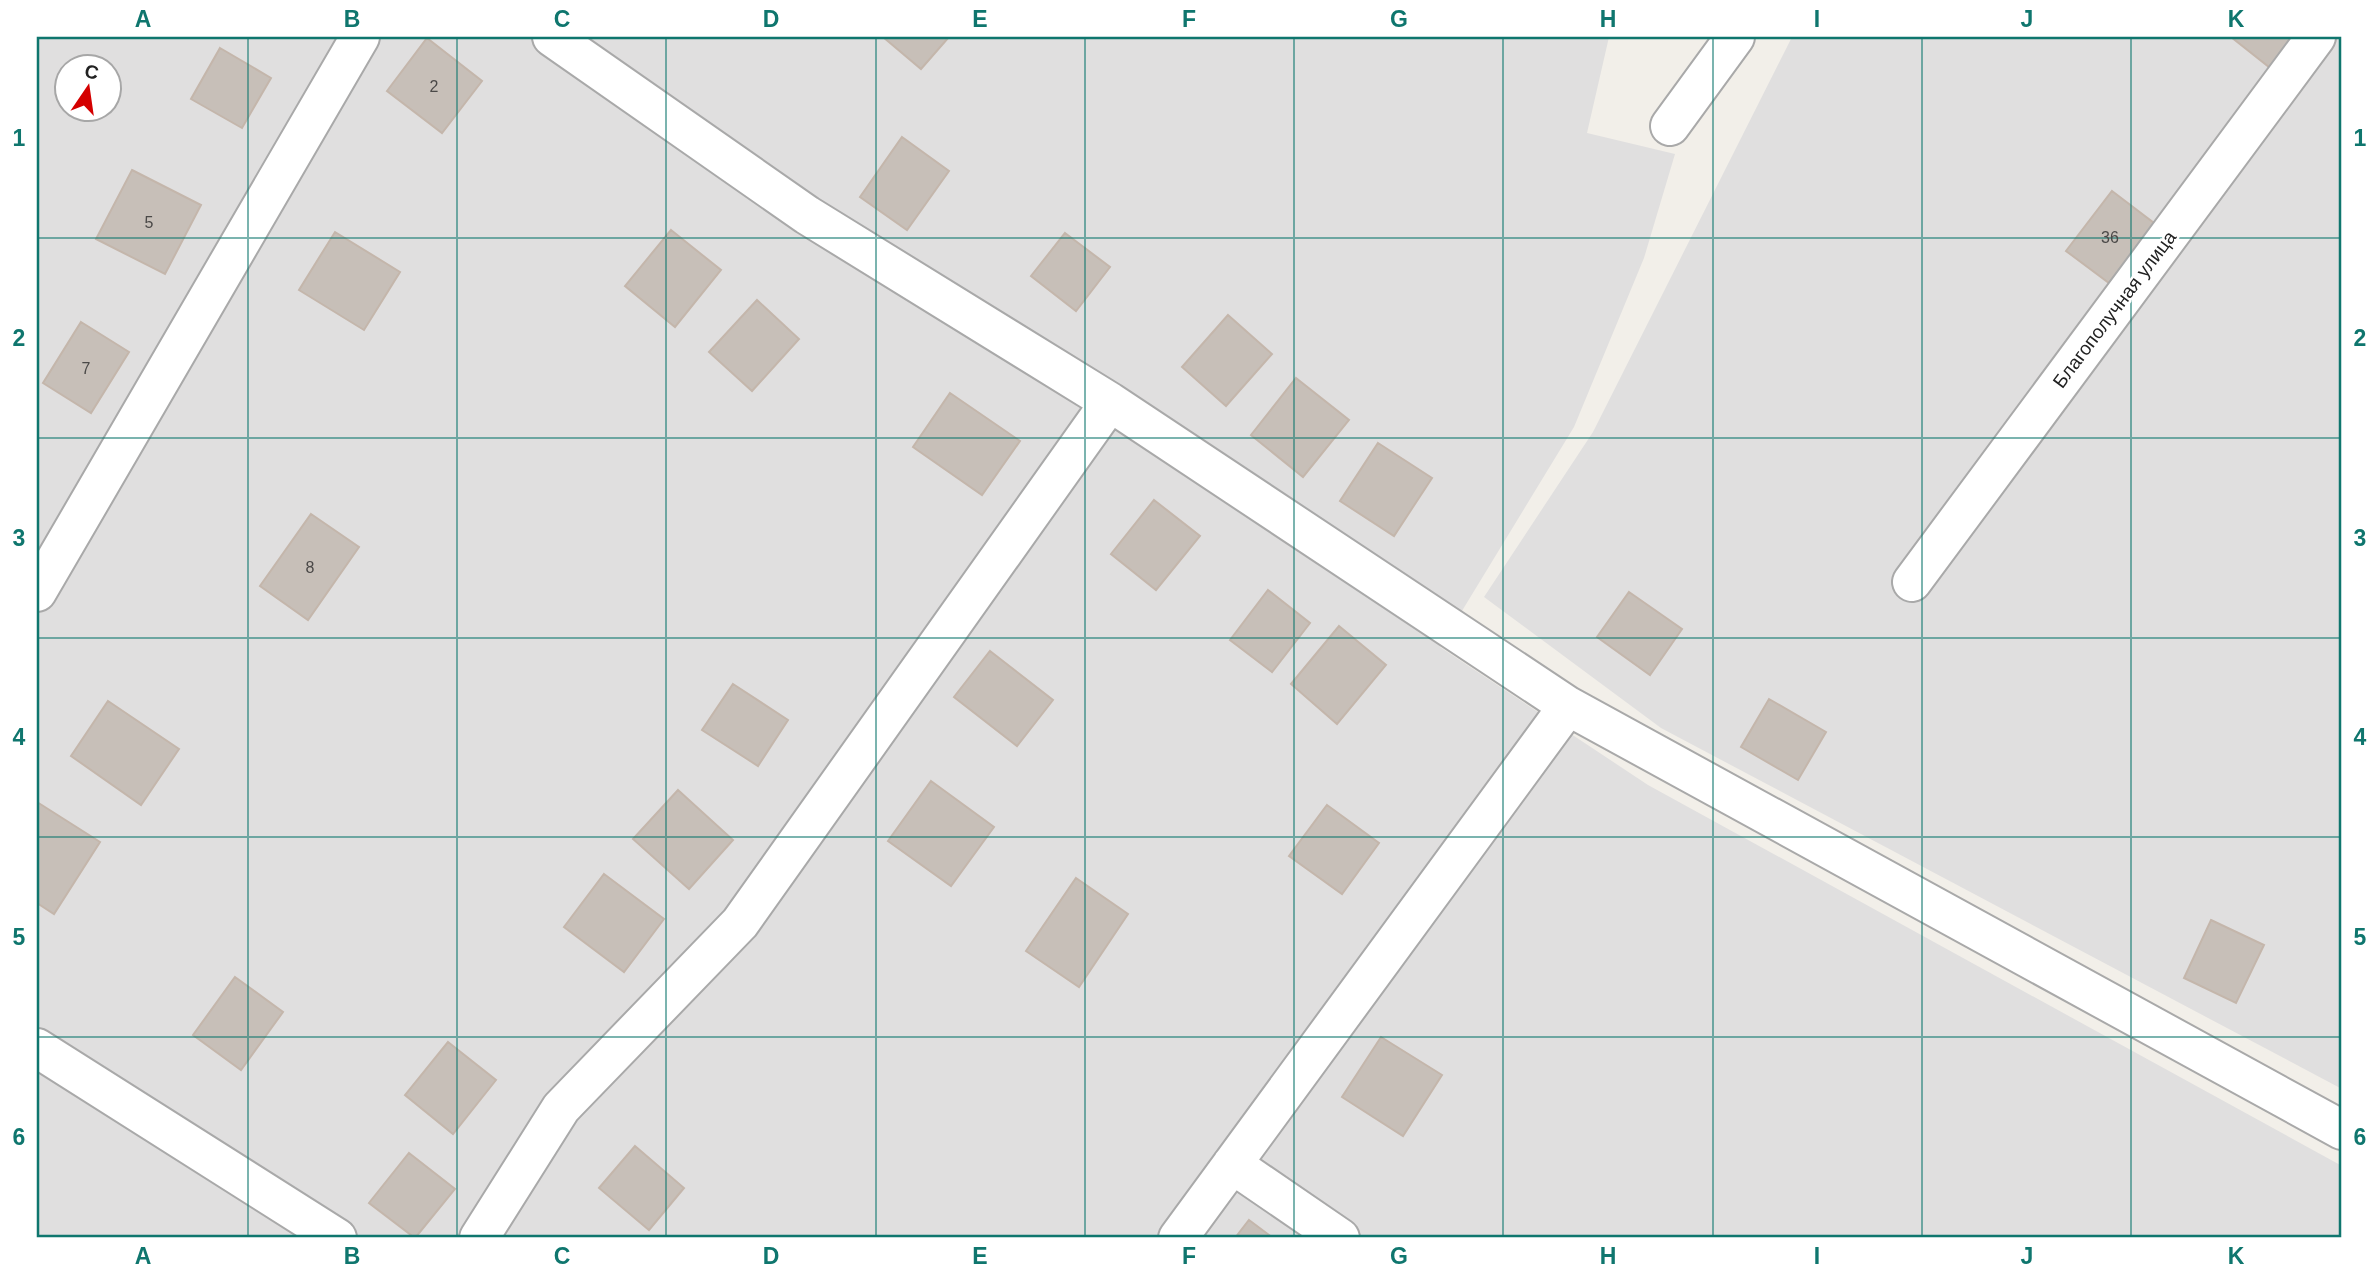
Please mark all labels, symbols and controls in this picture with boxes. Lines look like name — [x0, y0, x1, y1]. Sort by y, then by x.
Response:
text: A — [135, 6, 151, 32]
text: B — [344, 6, 360, 32]
text: C — [554, 6, 570, 32]
text: D — [763, 6, 779, 32]
text: E — [972, 6, 988, 32]
text: F — [1182, 6, 1196, 32]
text: G — [1390, 6, 1408, 32]
text: H — [1600, 6, 1616, 32]
text: I — [1814, 6, 1820, 32]
text: J — [2021, 6, 2033, 32]
text: K — [2228, 6, 2245, 32]
north arrow — [52, 52, 122, 122]
text: С — [83, 60, 101, 84]
house number: 2 — [430, 78, 439, 95]
text: 1 — [13, 125, 26, 151]
text: 1 — [2354, 125, 2367, 151]
house number: 5 — [145, 214, 154, 231]
street label: Благополучная улица — [2049, 226, 2180, 392]
house number: 36 — [2101, 229, 2119, 246]
text: 2 — [13, 325, 25, 351]
text: 2 — [2354, 325, 2366, 351]
house number: 7 — [82, 360, 91, 377]
text: 3 — [13, 525, 25, 551]
text: 3 — [2354, 525, 2366, 551]
house number: 8 — [306, 559, 315, 576]
text: 4 — [13, 724, 26, 750]
text: 4 — [2354, 724, 2367, 750]
text: 5 — [13, 924, 26, 950]
text: 5 — [2354, 924, 2367, 950]
text: 6 — [13, 1124, 25, 1150]
text: 6 — [2354, 1124, 2366, 1150]
text: A — [135, 1243, 151, 1269]
text: B — [344, 1243, 360, 1269]
text: C — [554, 1243, 570, 1269]
text: D — [763, 1243, 779, 1269]
text: E — [972, 1243, 988, 1269]
text: F — [1182, 1243, 1196, 1269]
text: G — [1390, 1243, 1408, 1269]
text: H — [1600, 1243, 1616, 1269]
text: I — [1814, 1243, 1820, 1269]
text: J — [2021, 1243, 2033, 1269]
text: K — [2228, 1243, 2245, 1269]

